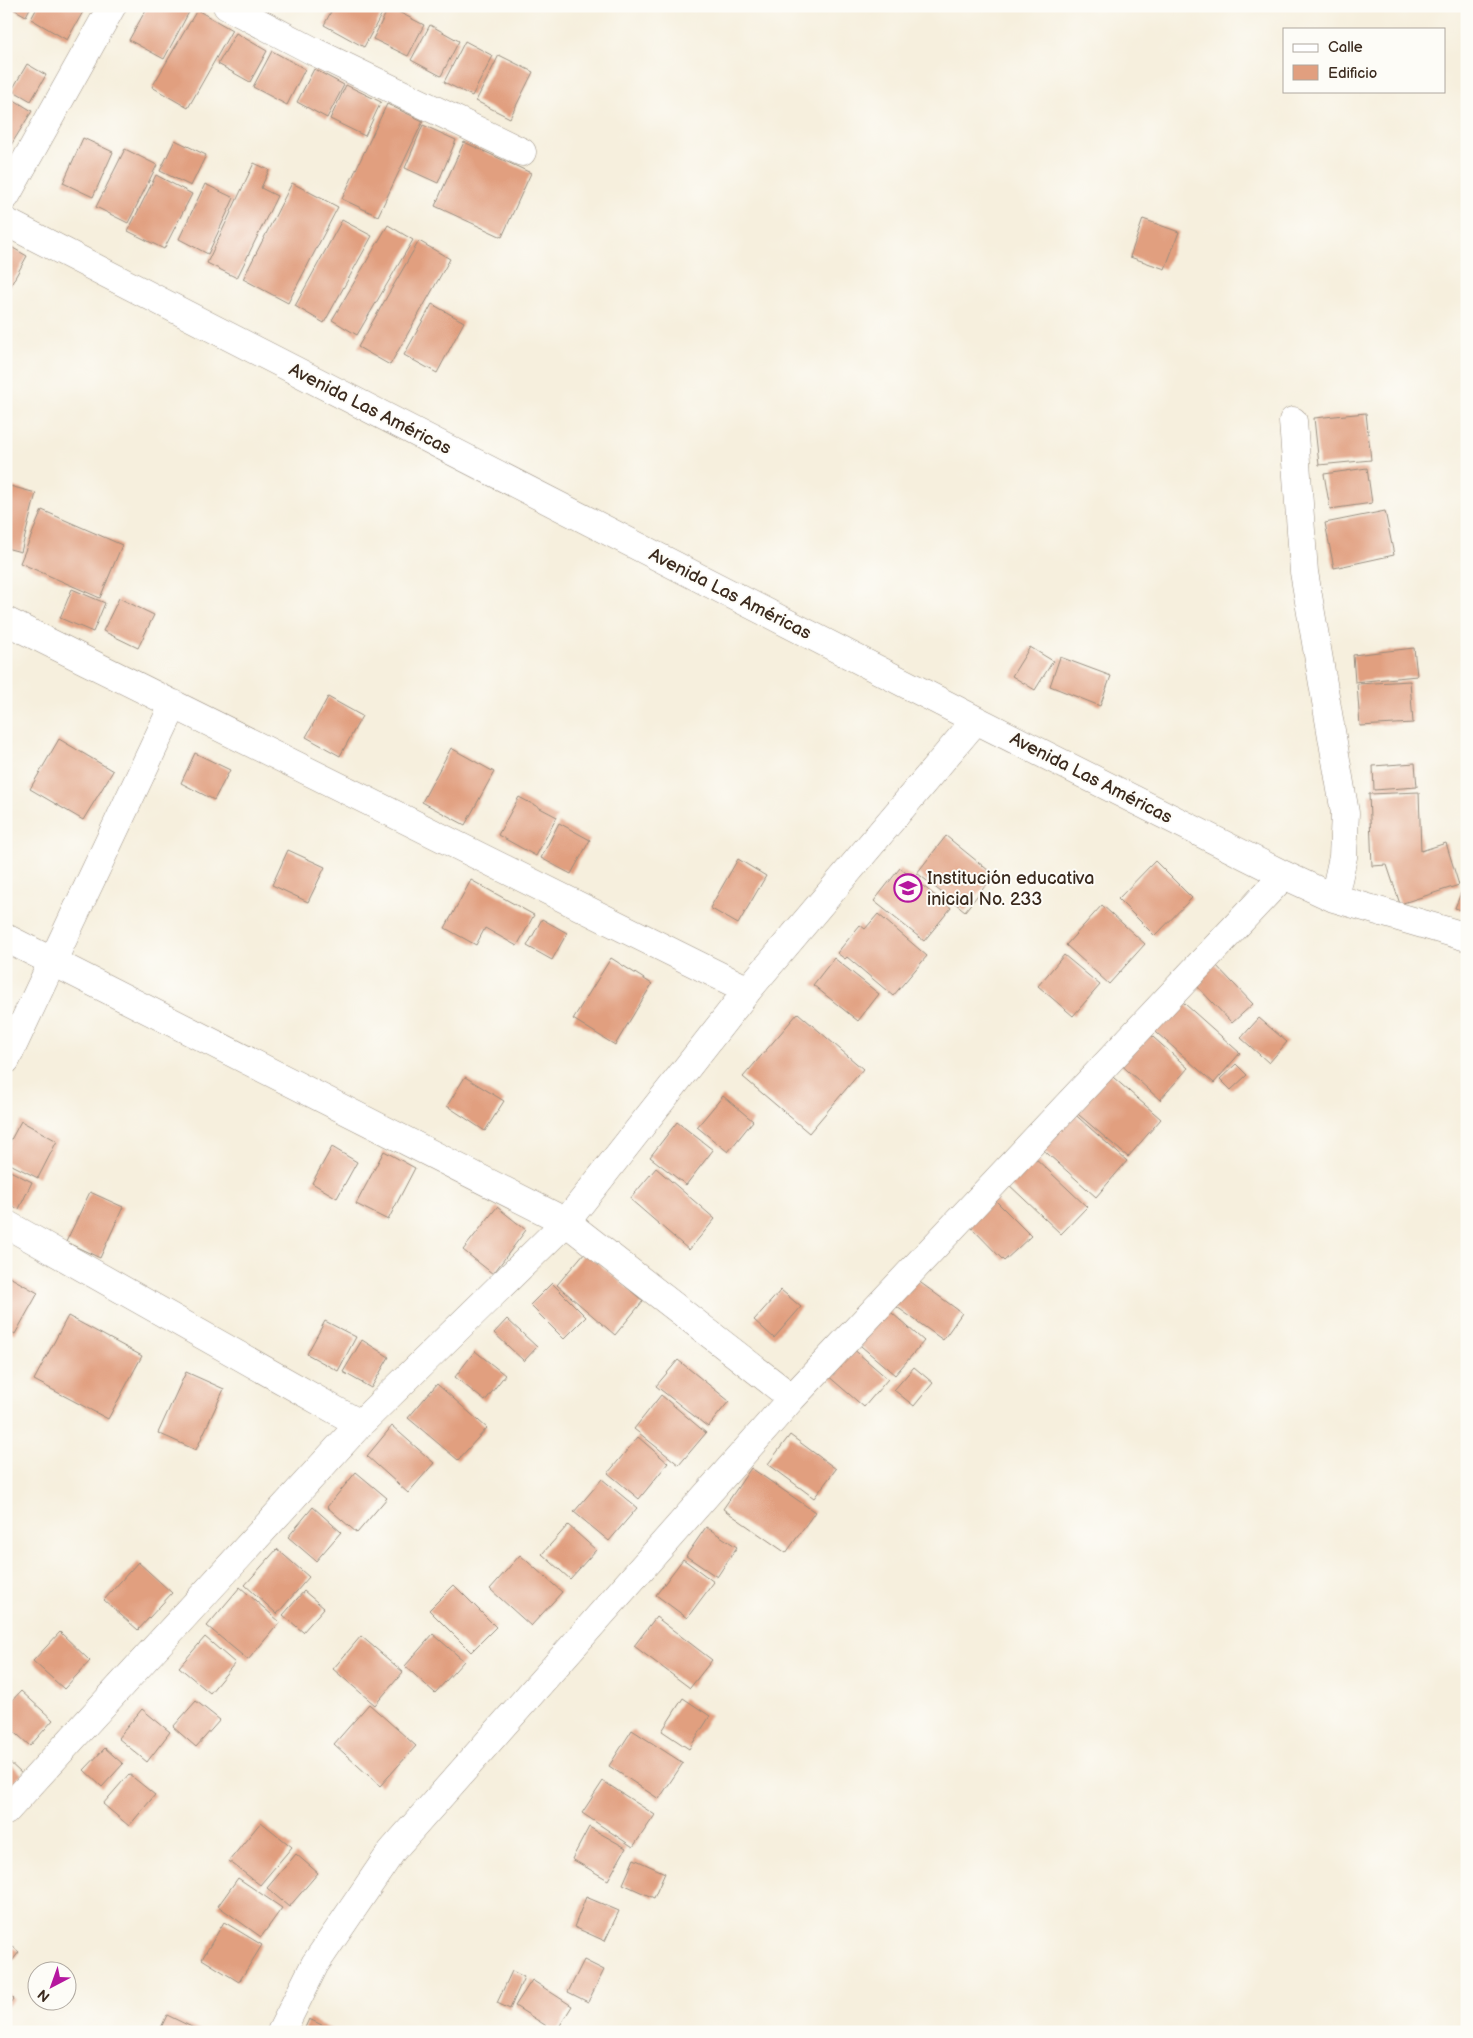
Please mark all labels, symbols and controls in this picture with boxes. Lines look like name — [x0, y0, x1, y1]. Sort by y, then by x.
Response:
legend — [1283, 28, 1446, 92]
text: Calle — [1328, 38, 1363, 57]
text: Edificio — [1328, 64, 1377, 83]
street label: Avenida Las Américas — [285, 359, 455, 459]
street label: Avenida Las Américas — [645, 544, 815, 644]
street label: Avenida Las Américas — [1006, 728, 1176, 828]
place label: Institución educativa inicial No. 233 — [927, 868, 1094, 910]
school or university icon: Institución educativa inicial No. 233 — [893, 873, 923, 903]
north arrow — [28, 1960, 78, 2010]
text: N — [34, 1986, 53, 2005]

